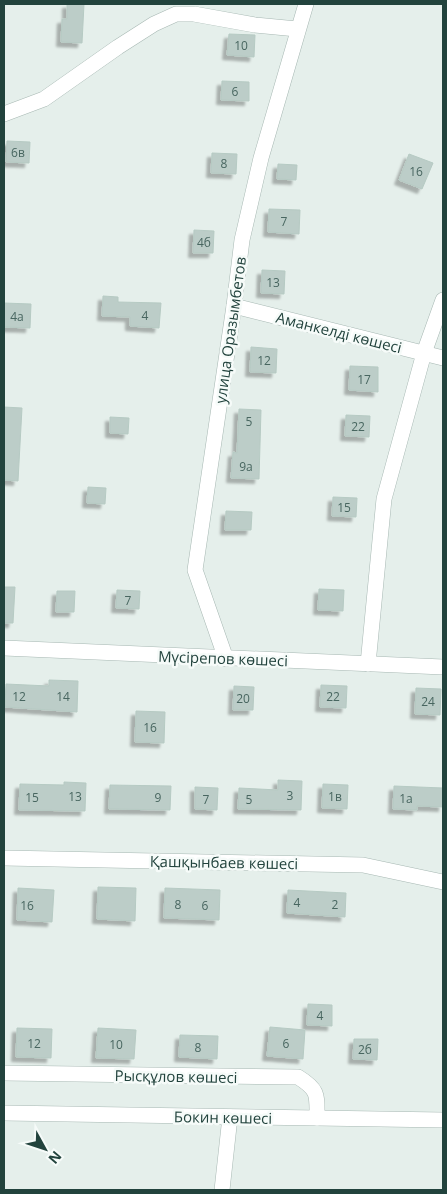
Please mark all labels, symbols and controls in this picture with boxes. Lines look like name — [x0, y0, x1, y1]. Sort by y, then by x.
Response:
house number: 10 — [234, 37, 248, 54]
house number: 6 — [232, 83, 239, 100]
house number: 6в — [11, 144, 25, 161]
house number: 8 — [221, 155, 228, 172]
house number: 16 — [409, 163, 423, 180]
house number: 7 — [281, 213, 288, 230]
house number: 4б — [197, 234, 211, 251]
street label: улица Оразымбетов — [210, 255, 250, 405]
house number: 13 — [266, 274, 280, 291]
house number: 4 — [142, 307, 149, 324]
street label: Аманкелді көшесі — [274, 307, 404, 357]
house number: 4а — [10, 308, 24, 325]
house number: 12 — [257, 352, 271, 369]
house number: 17 — [357, 371, 371, 388]
house number: 5 — [246, 413, 253, 430]
house number: 22 — [351, 418, 365, 435]
house number: 9а — [239, 458, 253, 475]
house number: 15 — [337, 499, 351, 516]
house number: 7 — [125, 592, 132, 609]
street label: Мүсірепов көшесі — [158, 646, 288, 670]
house number: 12 — [12, 688, 26, 705]
house number: 14 — [56, 688, 70, 705]
house number: 22 — [326, 688, 340, 705]
house number: 20 — [236, 690, 250, 707]
house number: 24 — [421, 693, 435, 710]
house number: 16 — [143, 719, 157, 736]
house number: 3 — [287, 787, 294, 804]
house number: 13 — [68, 788, 82, 805]
house number: 1в — [328, 788, 342, 805]
house number: 15 — [25, 789, 39, 806]
house number: 9 — [155, 789, 162, 806]
house number: 1а — [399, 790, 413, 807]
house number: 7 — [203, 791, 210, 808]
house number: 5 — [246, 791, 253, 808]
street label: Қашқынбаев көшесі — [150, 851, 298, 873]
house number: 4 — [294, 894, 301, 911]
house number: 8 — [175, 896, 182, 913]
house number: 2 — [332, 896, 339, 913]
house number: 16 — [20, 897, 34, 914]
house number: 6 — [202, 897, 209, 914]
house number: 4 — [317, 1007, 324, 1024]
house number: 12 — [27, 1035, 41, 1052]
house number: 6 — [283, 1035, 290, 1052]
house number: 10 — [109, 1036, 123, 1053]
house number: 8 — [195, 1039, 202, 1056]
house number: 2б — [358, 1041, 372, 1058]
street label: Рысқұлов көшесі — [114, 1065, 238, 1087]
street label: Бокин көшесі — [174, 1106, 272, 1128]
north arrow — [20, 1124, 70, 1174]
text: N — [44, 1147, 66, 1168]

